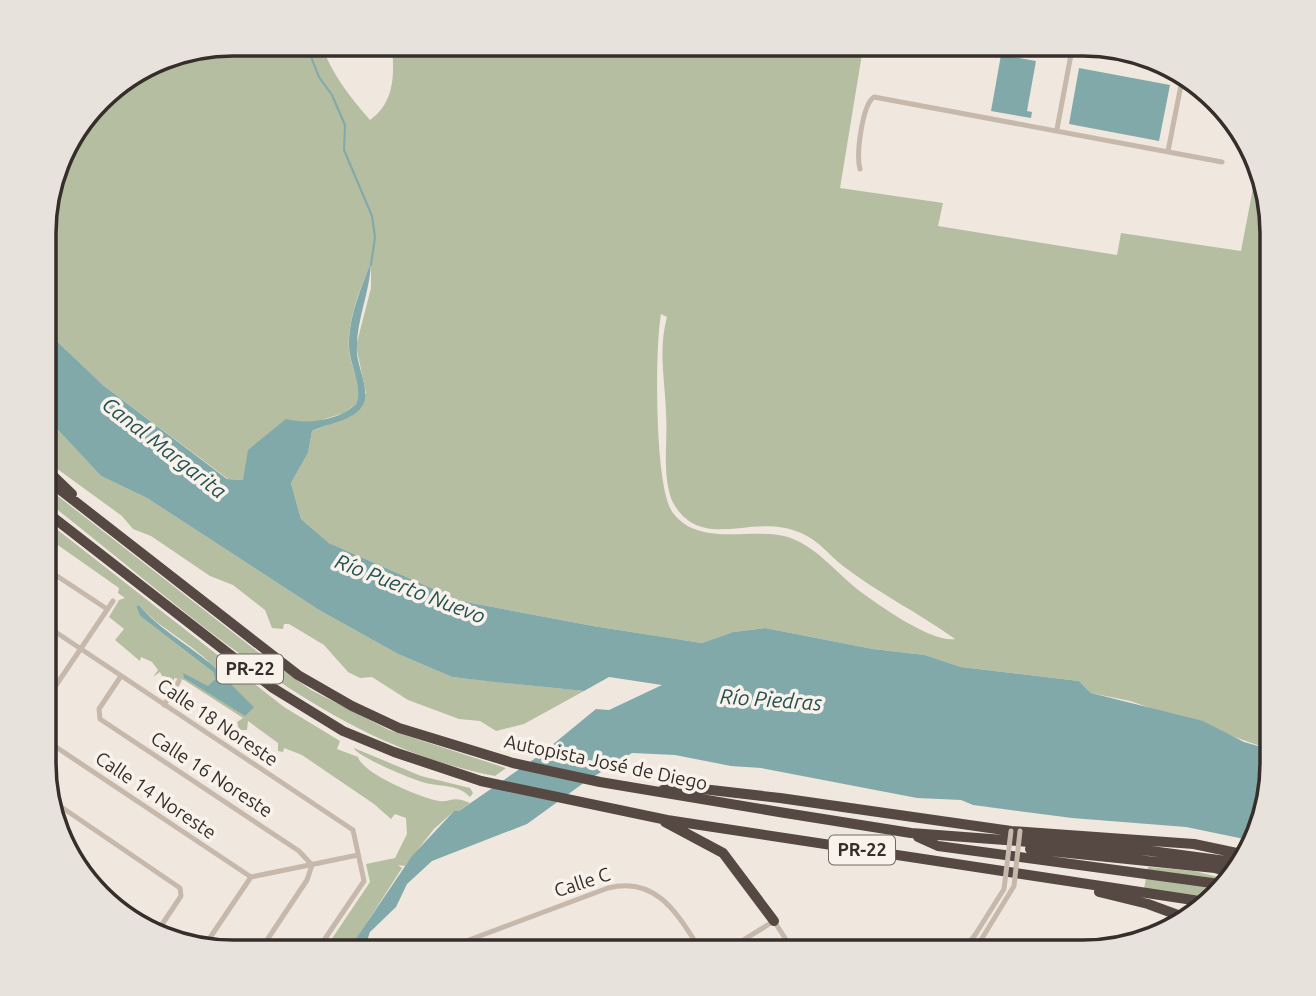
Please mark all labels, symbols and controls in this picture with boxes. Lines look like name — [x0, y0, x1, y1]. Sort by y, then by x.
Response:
water label: Canal Margarita — [98, 391, 231, 503]
water label: Río Puerto Nuevo — [332, 548, 489, 628]
road number: PR-22 — [217, 654, 283, 684]
street label: Calle 18 Noreste — [154, 674, 282, 770]
water label: Río Piedras — [719, 683, 823, 715]
street label: Calle 16 Noreste — [147, 727, 277, 821]
street label: Autopista José de Diego — [502, 730, 710, 794]
street label: Calle 14 Noreste — [92, 747, 220, 843]
road number: PR-22 — [829, 836, 895, 864]
street label: Calle C — [551, 862, 613, 901]

